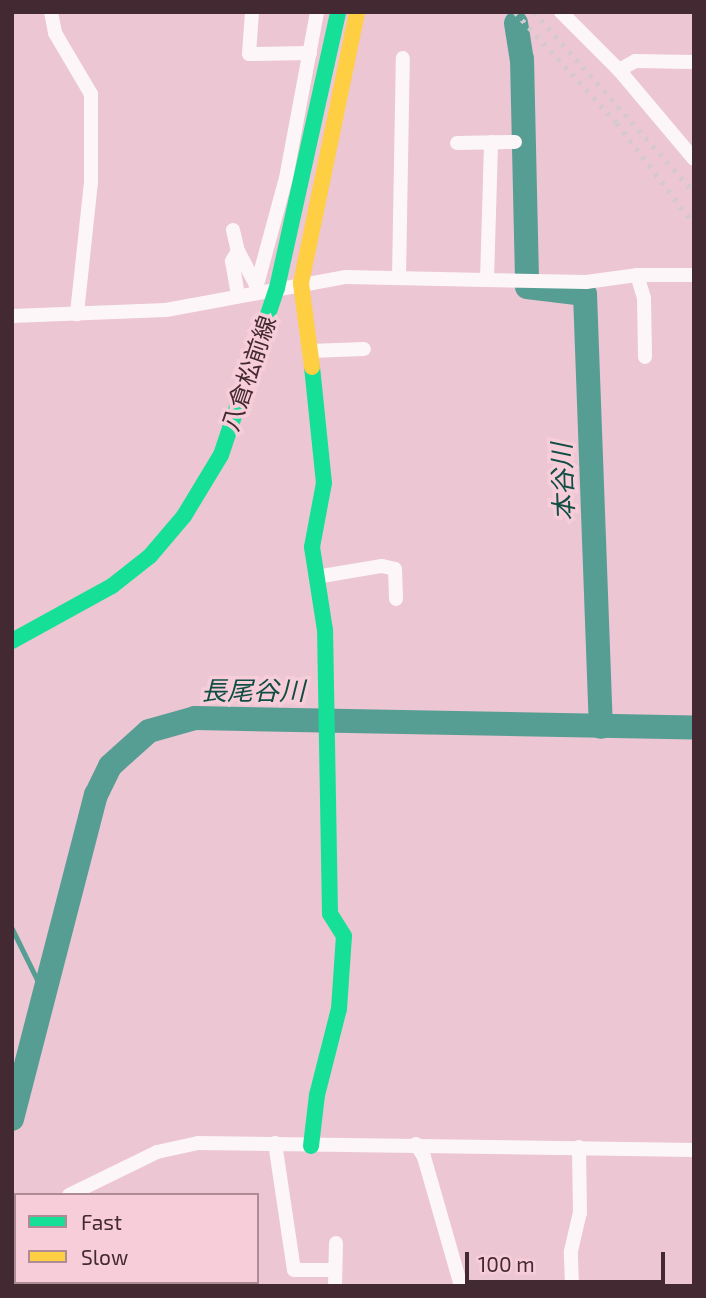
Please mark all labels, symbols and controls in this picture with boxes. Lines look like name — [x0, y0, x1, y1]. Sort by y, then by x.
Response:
street label: 八倉松前線 — [215, 312, 281, 434]
water label: 本谷川 — [545, 442, 579, 522]
water label: 長尾谷川 — [201, 674, 305, 706]
legend — [14, 1193, 259, 1284]
text: Fast — [81, 1209, 122, 1234]
scale bar — [468, 1238, 668, 1282]
text: Slow — [81, 1244, 128, 1269]
text: 100 m — [478, 1251, 535, 1276]

